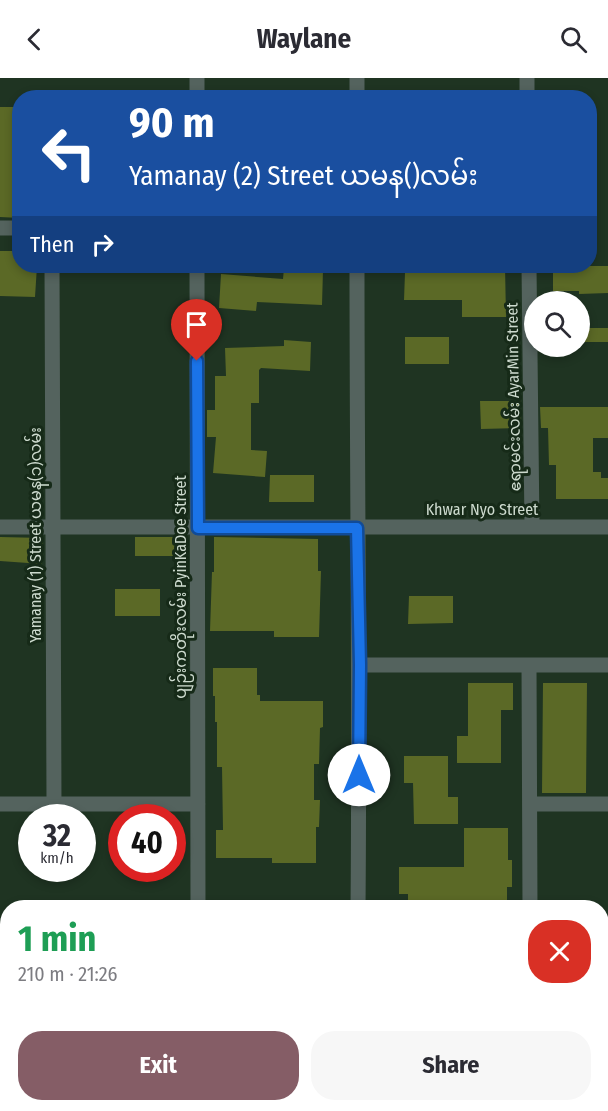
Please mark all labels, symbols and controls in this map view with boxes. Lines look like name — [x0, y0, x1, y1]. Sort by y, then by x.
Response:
icon: back — [18, 23, 51, 56]
text: Waylane — [257, 23, 351, 55]
icon: search — [557, 23, 590, 56]
text: 90 m — [129, 98, 214, 148]
icon: left — [30, 114, 108, 192]
text: Yamanay (2) Street ယမန()လမ်း — [129, 160, 478, 192]
icon: right — [86, 228, 119, 261]
text: Then — [30, 231, 74, 258]
map controls — [524, 291, 590, 357]
button: search — [524, 291, 590, 357]
pin — [171, 299, 222, 361]
street label: ဧရာမင်းလမ်း AyarMin Street — [500, 302, 529, 492]
icon: arrive — [180, 308, 213, 341]
street label: Yamanay (1) Street ယမန(၁)လမ်း — [24, 427, 49, 643]
street label: ပျဉ်းကတိုးလမ်း PyinKaDoe Street — [169, 474, 195, 699]
street label: Khwar Nyo Street — [426, 500, 539, 519]
position arrow — [327, 743, 391, 807]
speed limit sign: 40 — [108, 804, 186, 882]
text: 32 — [43, 818, 71, 854]
text: km/h — [40, 849, 74, 867]
text: 1 min — [18, 917, 96, 961]
button: close — [528, 920, 591, 983]
text: 210 m · 21:26 — [18, 962, 117, 986]
button: Exit — [18, 1031, 299, 1100]
button: Share — [311, 1031, 591, 1100]

